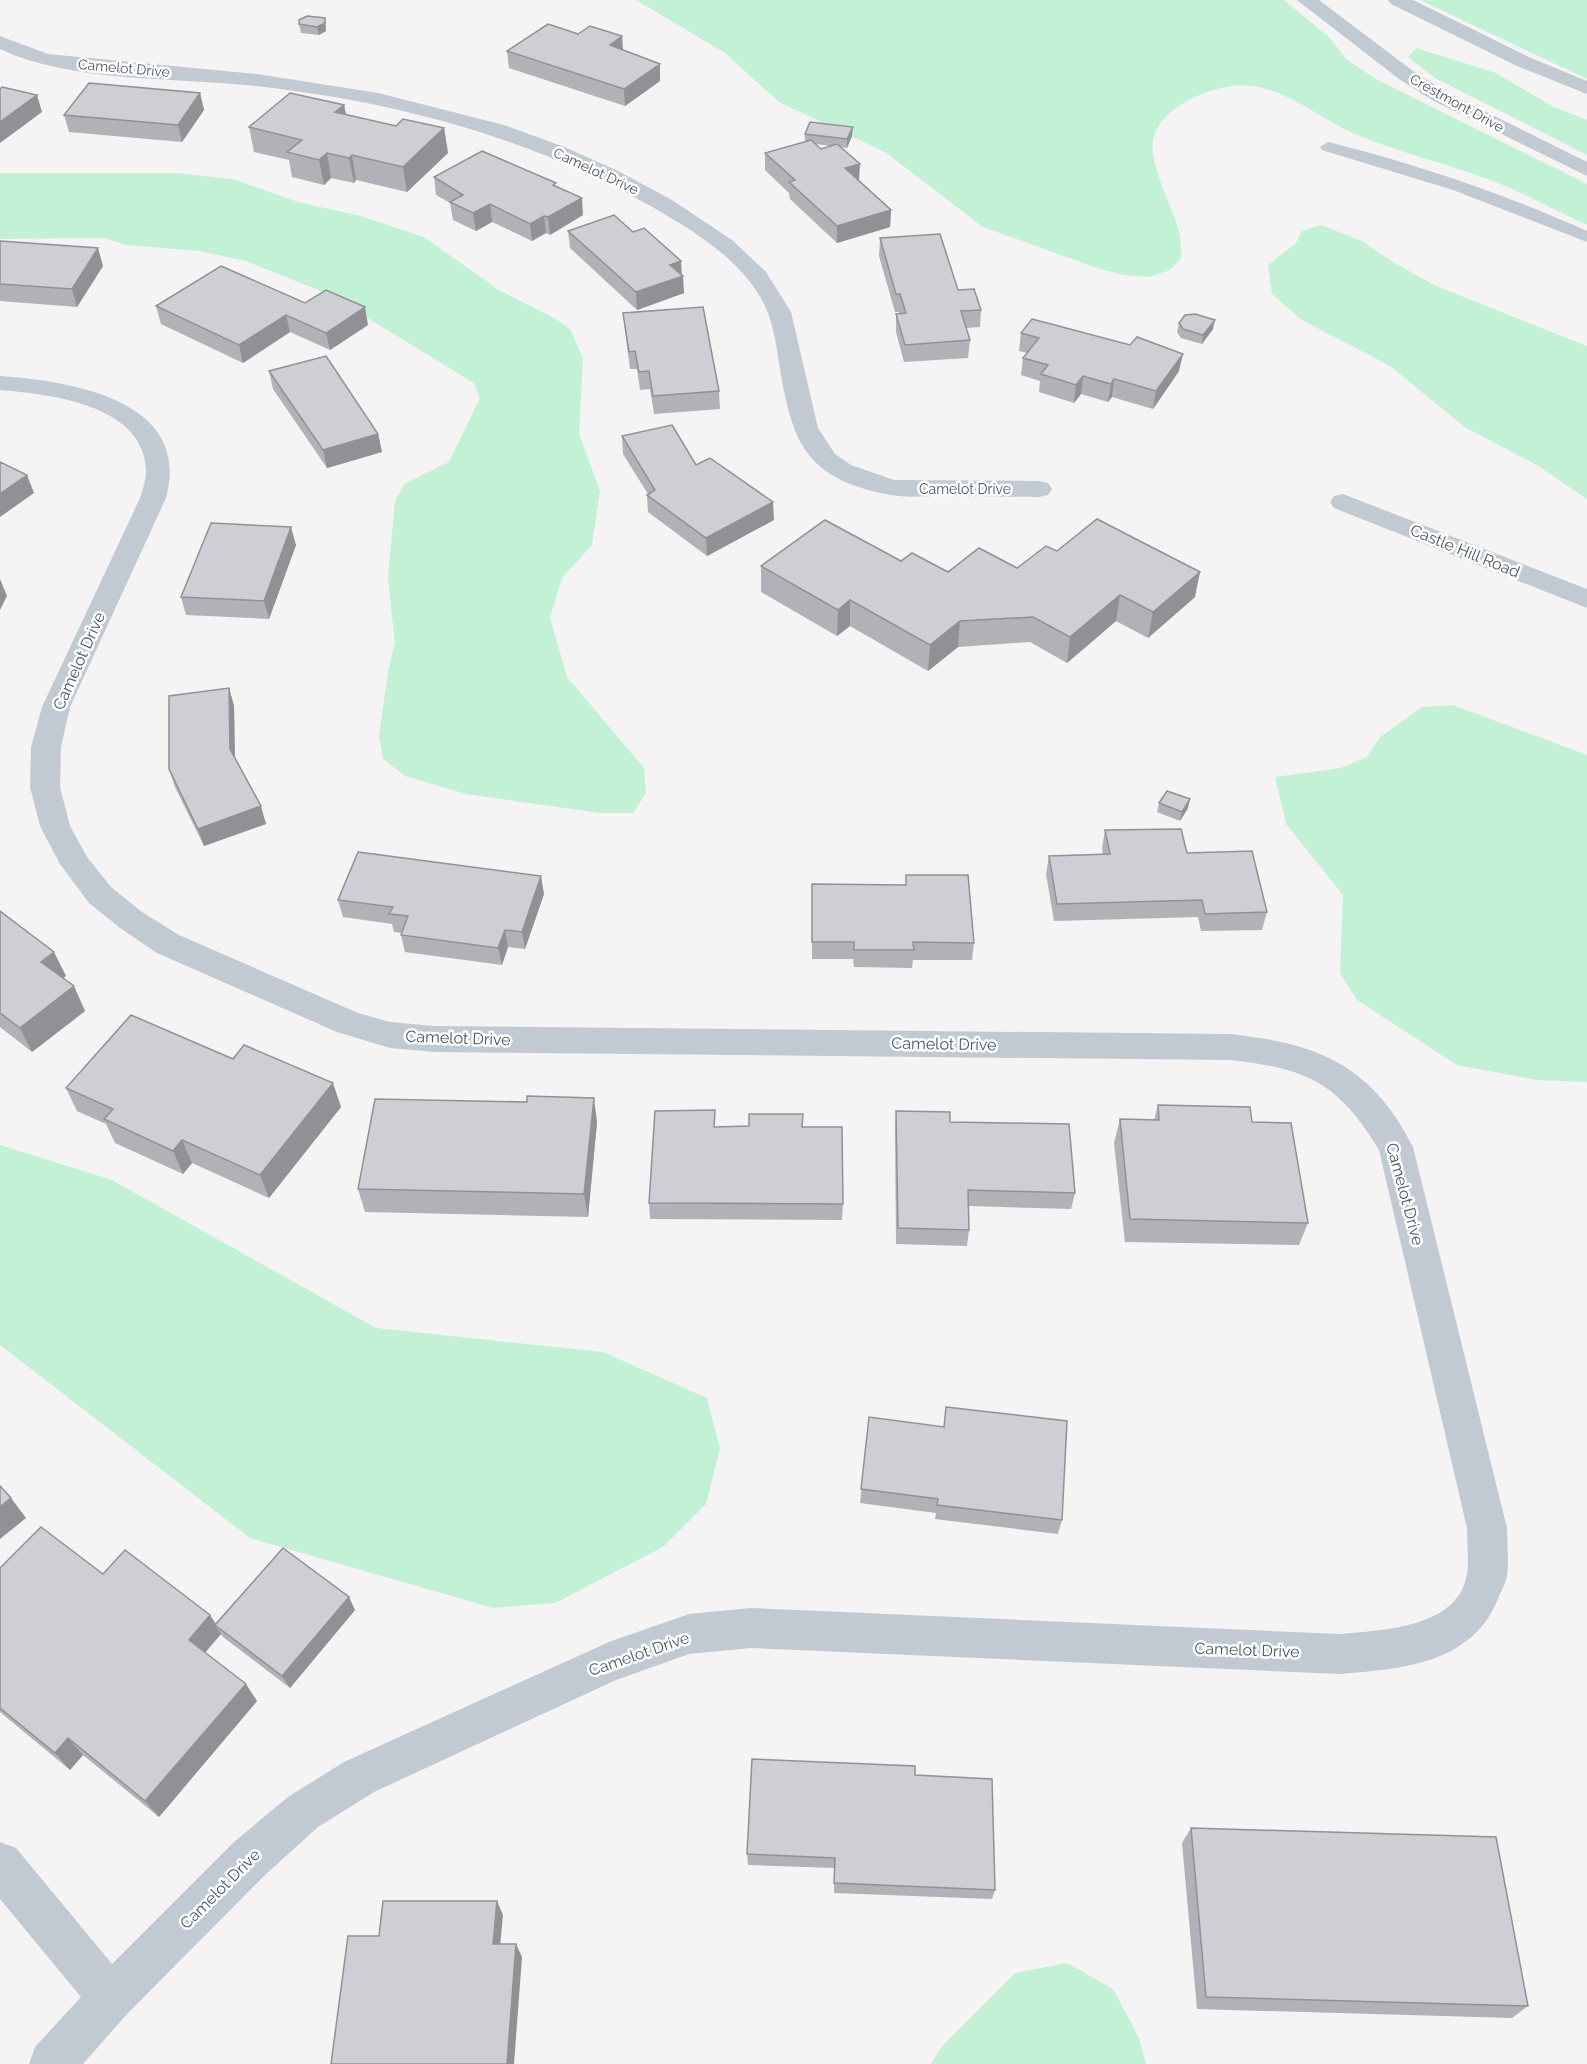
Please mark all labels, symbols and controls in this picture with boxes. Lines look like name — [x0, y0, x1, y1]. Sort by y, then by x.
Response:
street label: Camelot Drive — [77, 56, 171, 80]
street label: Crestmont Drive — [1407, 71, 1507, 135]
street label: Camelot Drive — [551, 144, 641, 198]
street label: Camelot Drive — [919, 481, 1011, 497]
street label: Castle Hill Road — [1407, 520, 1523, 582]
street label: Camelot Drive — [49, 609, 109, 713]
street label: Camelot Drive — [405, 1027, 511, 1049]
street label: Camelot Drive — [891, 1034, 997, 1054]
street label: Camelot Drive — [1382, 1141, 1428, 1247]
street label: Camelot Drive — [586, 1628, 692, 1680]
street label: Camelot Drive — [1194, 1639, 1300, 1661]
street label: Camelot Drive — [176, 1845, 264, 1933]

